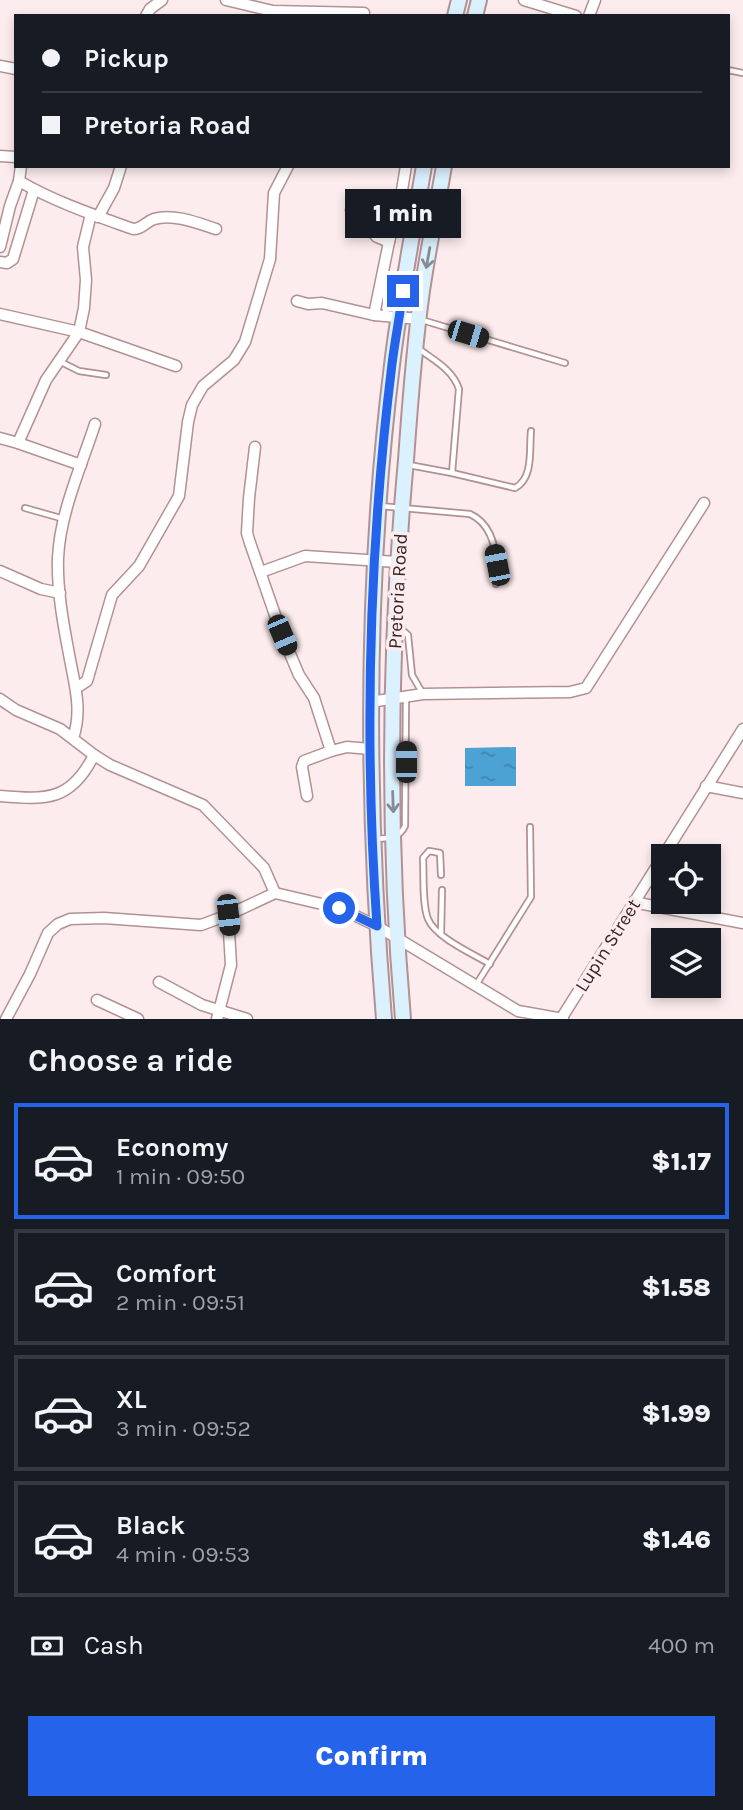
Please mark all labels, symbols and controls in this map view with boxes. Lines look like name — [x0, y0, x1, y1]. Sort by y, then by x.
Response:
text: Pickup — [84, 43, 169, 74]
text: Pretoria Road — [84, 110, 251, 141]
callout: 1 min — [345, 190, 461, 238]
text: 1 min — [373, 200, 433, 227]
one-way arrow — [421, 246, 434, 269]
route end — [387, 275, 419, 307]
car — [445, 318, 492, 350]
street label: Pretoria Road — [384, 533, 412, 650]
car — [483, 542, 512, 588]
car — [265, 612, 300, 658]
car — [396, 741, 417, 783]
one-way arrow — [386, 790, 399, 813]
map controls — [651, 844, 721, 998]
button: locate — [651, 844, 721, 914]
route start — [323, 892, 355, 924]
car — [216, 893, 241, 937]
street label: Lupin Street — [571, 895, 645, 996]
button: layers — [651, 928, 721, 998]
text: Choose a ride — [28, 1042, 233, 1079]
icon: car — [32, 1130, 95, 1193]
text: Economy — [116, 1132, 228, 1163]
text: $1.17 — [651, 1146, 711, 1177]
text: 1 min · 09:50 — [116, 1163, 245, 1190]
icon: car — [32, 1256, 95, 1319]
text: Comfort — [116, 1258, 217, 1289]
text: $1.58 — [642, 1272, 711, 1303]
text: 2 min · 09:51 — [116, 1289, 245, 1316]
icon: car — [32, 1382, 95, 1445]
text: XL — [116, 1384, 147, 1415]
text: $1.99 — [642, 1398, 711, 1429]
text: 3 min · 09:52 — [116, 1415, 251, 1442]
icon: car — [32, 1508, 95, 1571]
text: Black — [116, 1510, 185, 1541]
text: $1.46 — [642, 1524, 711, 1555]
text: 4 min · 09:53 — [116, 1541, 250, 1568]
icon: cash — [28, 1627, 66, 1665]
text: Cash — [84, 1630, 144, 1661]
text: 400 m — [648, 1632, 715, 1659]
button: Confirm — [28, 1716, 715, 1796]

